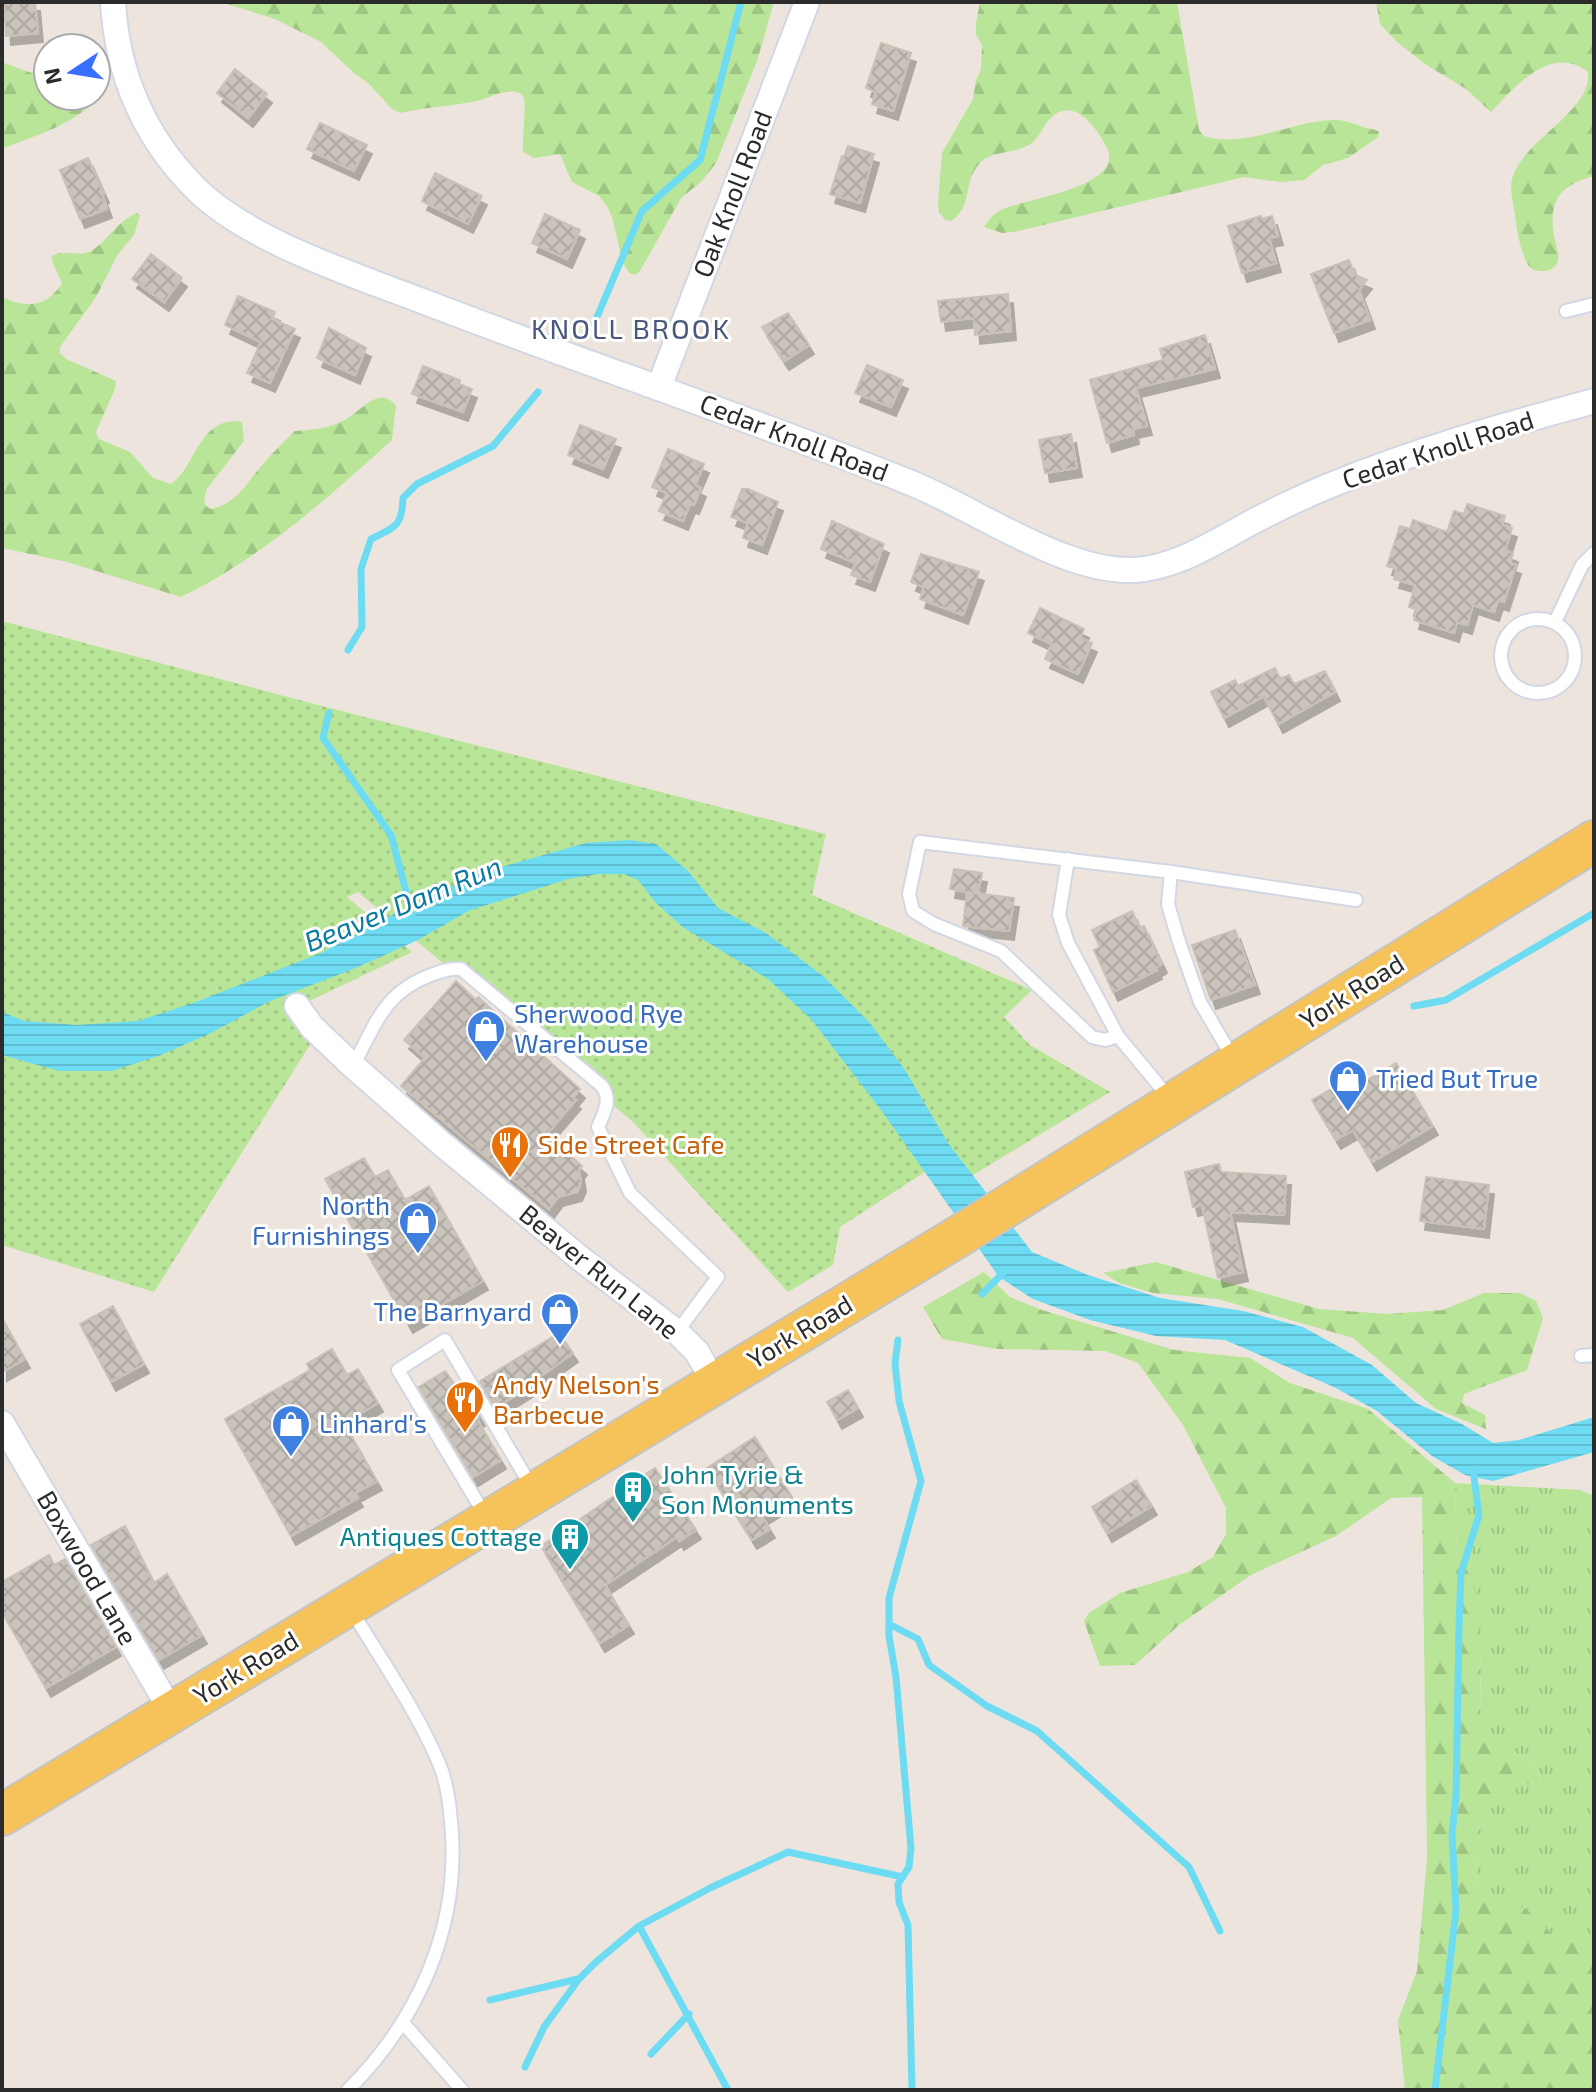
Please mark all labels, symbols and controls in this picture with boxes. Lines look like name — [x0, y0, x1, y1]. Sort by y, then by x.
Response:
north arrow — [32, 32, 112, 112]
text: N — [37, 66, 66, 87]
street label: Oak Knoll Road — [686, 106, 778, 281]
district label: KNOLL BROOK — [531, 311, 731, 345]
street label: Cedar Knoll Road — [696, 386, 893, 487]
street label: Cedar Knoll Road — [1338, 403, 1537, 494]
water label: Beaver Dam Run — [299, 848, 506, 958]
street label: York Road — [1293, 947, 1409, 1035]
place label: Sherwood Rye Warehouse — [514, 997, 683, 1058]
shop icon: Sherwood Rye Warehouse — [465, 1008, 507, 1063]
shop icon: Tried But True — [1327, 1058, 1369, 1113]
place label: Tried But True — [1376, 1062, 1538, 1093]
restaurant icon: Side Street Cafe — [489, 1124, 531, 1179]
place label: Side Street Cafe — [538, 1128, 724, 1159]
place label: North Furnishings — [252, 1189, 390, 1250]
street label: Beaver Run Lane — [514, 1197, 686, 1345]
shop icon: North Furnishings — [397, 1200, 439, 1255]
street label: York Road — [741, 1287, 857, 1374]
shop icon: The Barnyard — [539, 1291, 581, 1346]
place label: The Barnyard — [373, 1295, 532, 1326]
place label: Andy Nelson's Barbecue — [493, 1368, 660, 1429]
restaurant icon: Andy Nelson's Barbecue — [444, 1379, 486, 1434]
shop icon: Linhard's — [270, 1403, 312, 1458]
place label: Linhard's — [319, 1407, 427, 1438]
place label: John Tyrie & Son Monuments — [661, 1458, 854, 1519]
building icon: John Tyrie & Son Monuments — [612, 1469, 654, 1524]
street label: Boxwood Lane — [32, 1485, 145, 1650]
building icon: Antiques Cottage — [549, 1516, 591, 1571]
place label: Antiques Cottage — [340, 1520, 542, 1551]
street label: York Road — [187, 1623, 303, 1710]

